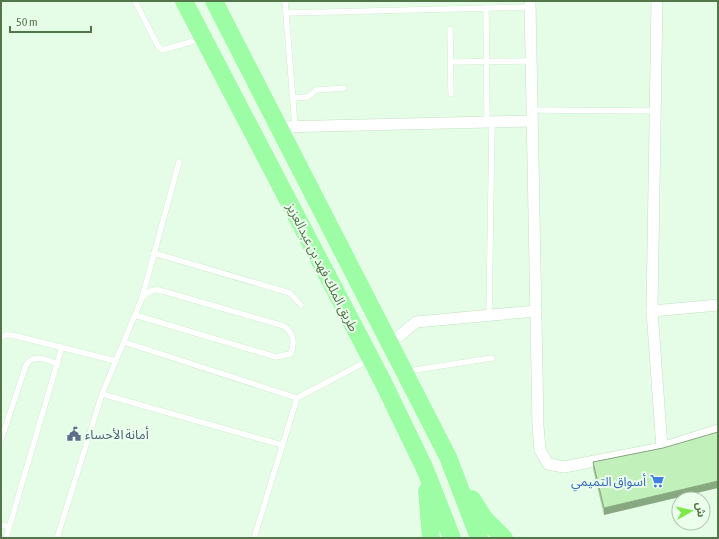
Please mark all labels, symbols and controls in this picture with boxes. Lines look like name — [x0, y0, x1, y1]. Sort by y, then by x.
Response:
scale bar — [10, 8, 91, 34]
text: 50 m — [16, 15, 38, 29]
street label: طريق الملك فهد بن عبدالعزيز — [282, 200, 362, 335]
public building icon: أمانة الأحساء — [66, 426, 82, 442]
place label: أمانة الأحساء — [85, 426, 149, 442]
place label: أسواق التميمي — [571, 473, 646, 492]
supermarket icon: أسواق التميمي — [649, 473, 665, 489]
north arrow — [671, 491, 711, 531]
text: ش — [693, 501, 708, 518]

